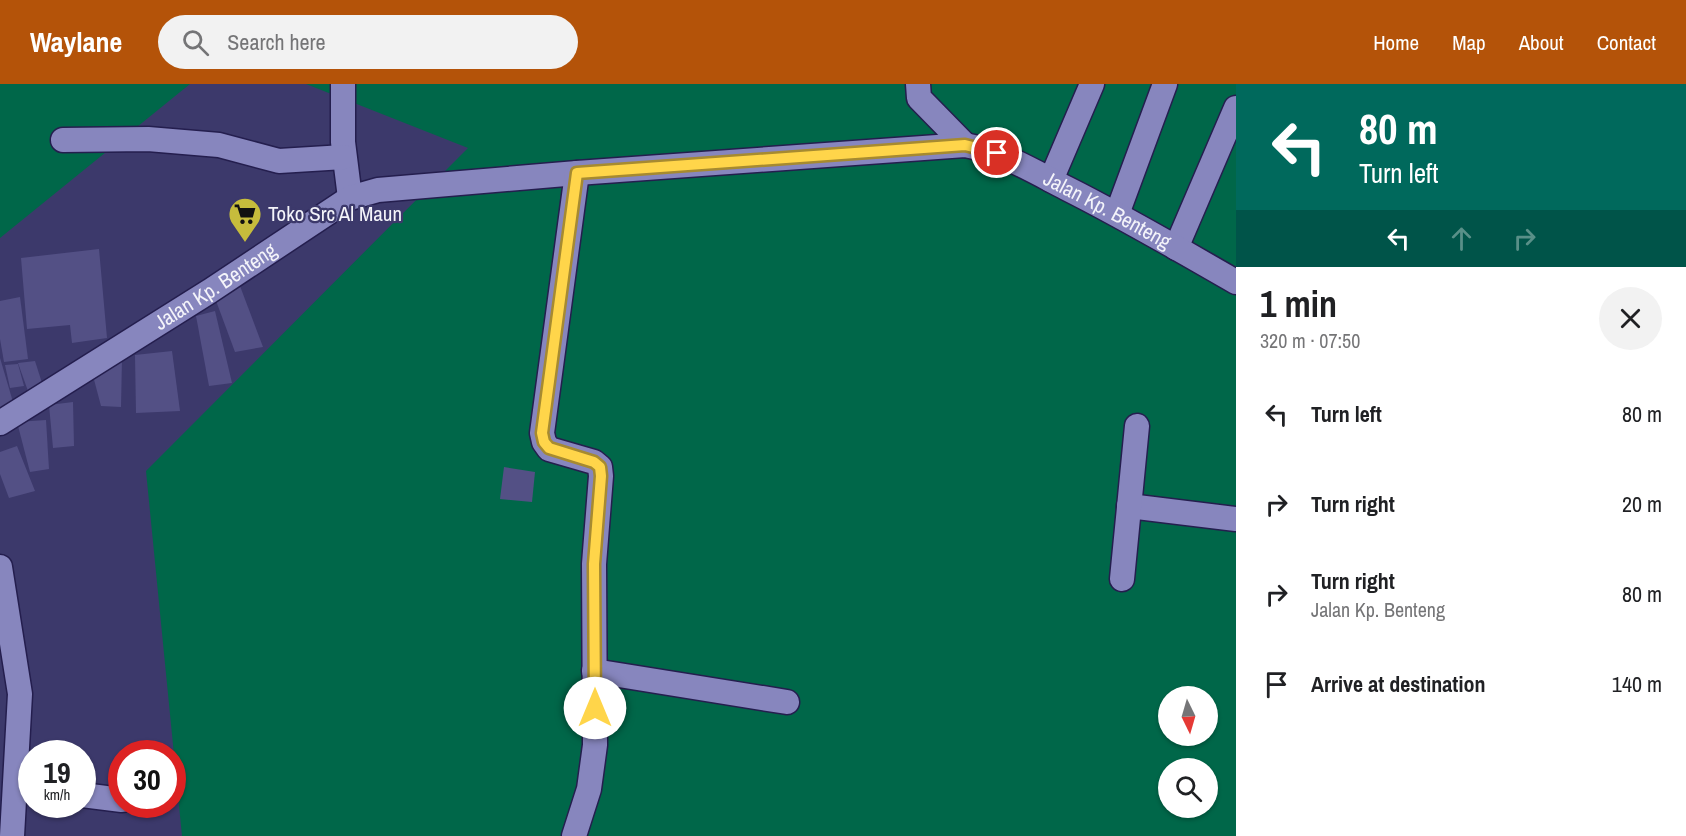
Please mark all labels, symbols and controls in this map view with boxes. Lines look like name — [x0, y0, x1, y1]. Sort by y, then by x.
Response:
search box — [158, 15, 578, 69]
text: Waylane — [30, 23, 122, 61]
icon: search — [179, 26, 212, 59]
text: Search here — [227, 27, 326, 57]
text: Home — [1373, 28, 1419, 57]
text: Map — [1452, 28, 1486, 57]
text: About — [1519, 28, 1564, 57]
text: Contact — [1597, 28, 1656, 57]
text: 80 m — [1359, 101, 1438, 157]
icon: left — [1260, 108, 1338, 186]
pin — [971, 127, 1022, 178]
icon: arrive — [980, 136, 1013, 169]
text: Turn left — [1359, 155, 1438, 191]
street label: Jalan Kp. Benteng — [1039, 164, 1177, 256]
supermarket icon: Toko Src Al Maun — [227, 196, 263, 243]
place label: Toko Src Al Maun — [268, 199, 402, 228]
icon: left — [1382, 222, 1415, 255]
icon: ahead — [1445, 222, 1478, 255]
icon: right — [1508, 222, 1541, 255]
street label: Jalan Kp. Benteng — [148, 235, 283, 337]
text: 1 min — [1260, 280, 1337, 328]
button: close — [1599, 287, 1662, 350]
text: 320 m · 07:50 — [1260, 327, 1360, 354]
icon: left — [1260, 398, 1293, 431]
text: Turn left — [1311, 399, 1382, 429]
text: 80 m — [1622, 399, 1662, 429]
icon: right — [1260, 488, 1293, 521]
text: Turn right — [1311, 489, 1395, 519]
text: 20 m — [1622, 489, 1662, 519]
text: Turn right — [1311, 566, 1395, 596]
icon: right — [1260, 578, 1293, 611]
text: 80 m — [1622, 579, 1662, 609]
text: Jalan Kp. Benteng — [1311, 596, 1445, 623]
icon: arrive — [1260, 668, 1293, 701]
text: Arrive at destination — [1311, 669, 1485, 699]
text: 140 m — [1612, 669, 1662, 699]
position arrow — [563, 676, 627, 740]
north arrow — [1158, 686, 1218, 746]
map controls — [1158, 686, 1218, 818]
speed limit sign: 30 — [108, 740, 186, 818]
text: 19 — [43, 752, 71, 792]
button: search — [1158, 758, 1218, 818]
text: km/h — [44, 784, 70, 805]

